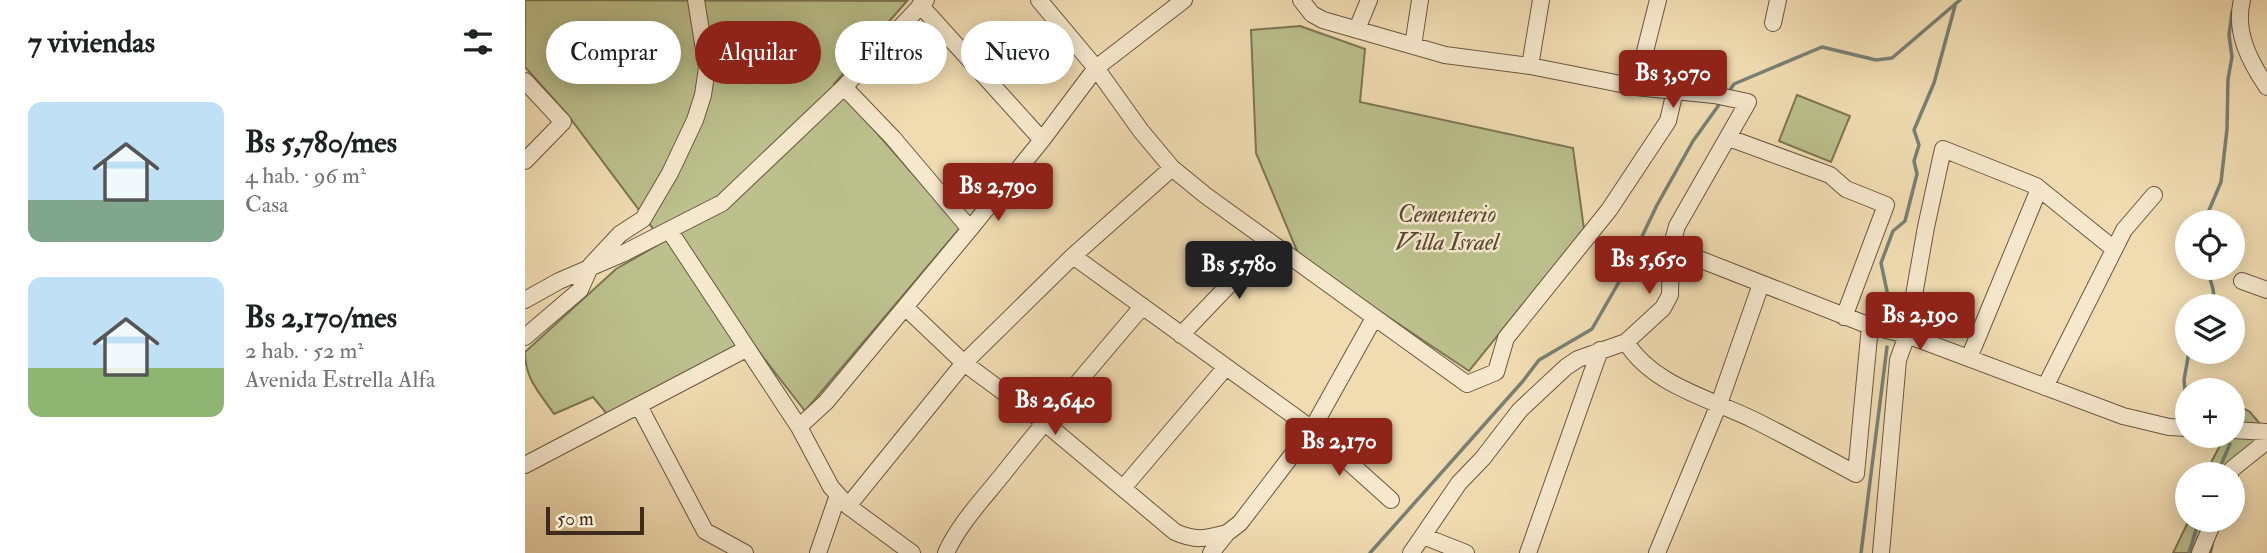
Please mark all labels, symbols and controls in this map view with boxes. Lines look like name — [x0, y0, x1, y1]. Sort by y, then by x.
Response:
chip: Comprar — [546, 21, 681, 84]
chip: Alquilar — [695, 21, 821, 84]
chip: Filtros — [835, 21, 947, 84]
chip: Nuevo — [961, 21, 1074, 84]
icon: filters — [459, 23, 497, 61]
text: 7 viviendas — [28, 24, 155, 61]
pin: Bs 3,070 — [1601, 50, 1745, 110]
text: Bs 3,070 — [1635, 58, 1711, 87]
text: Bs 5,780/mes — [245, 124, 397, 161]
icon: home — [84, 130, 168, 214]
text: 4 hab. · 96 m² — [245, 161, 366, 190]
pin: Bs 2,790 — [926, 164, 1070, 223]
text: Bs 2,790 — [959, 171, 1037, 200]
text: Casa — [245, 190, 289, 219]
park label: Cementerio Villa Israel — [1395, 199, 1501, 258]
map controls — [2175, 210, 2245, 532]
button: locate — [2175, 210, 2245, 280]
pin: Bs 5,650 — [1577, 236, 1721, 296]
pin: Bs 5,780 — [1167, 242, 1311, 301]
text: Bs 5,650 — [1611, 244, 1687, 273]
text: Bs 5,780 — [1201, 249, 1277, 278]
pin: Bs 2,190 — [1848, 292, 1992, 352]
button: layers — [2175, 294, 2245, 364]
text: Bs 2,170/mes — [245, 299, 397, 336]
text: Bs 2,190 — [1882, 300, 1958, 329]
icon: home — [84, 305, 168, 389]
text: 2 hab. · 52 m² — [245, 336, 364, 365]
text: Avenida Estrella Alfa — [245, 365, 435, 394]
pin: Bs 2,640 — [983, 378, 1127, 437]
button: + — [2175, 378, 2245, 448]
text: Bs 2,640 — [1015, 385, 1095, 414]
pin: Bs 2,170 — [1267, 419, 1411, 478]
text: Bs 2,170 — [1301, 426, 1377, 455]
button: − — [2175, 462, 2245, 532]
scale bar — [546, 504, 644, 536]
text: 50 m — [557, 507, 594, 531]

